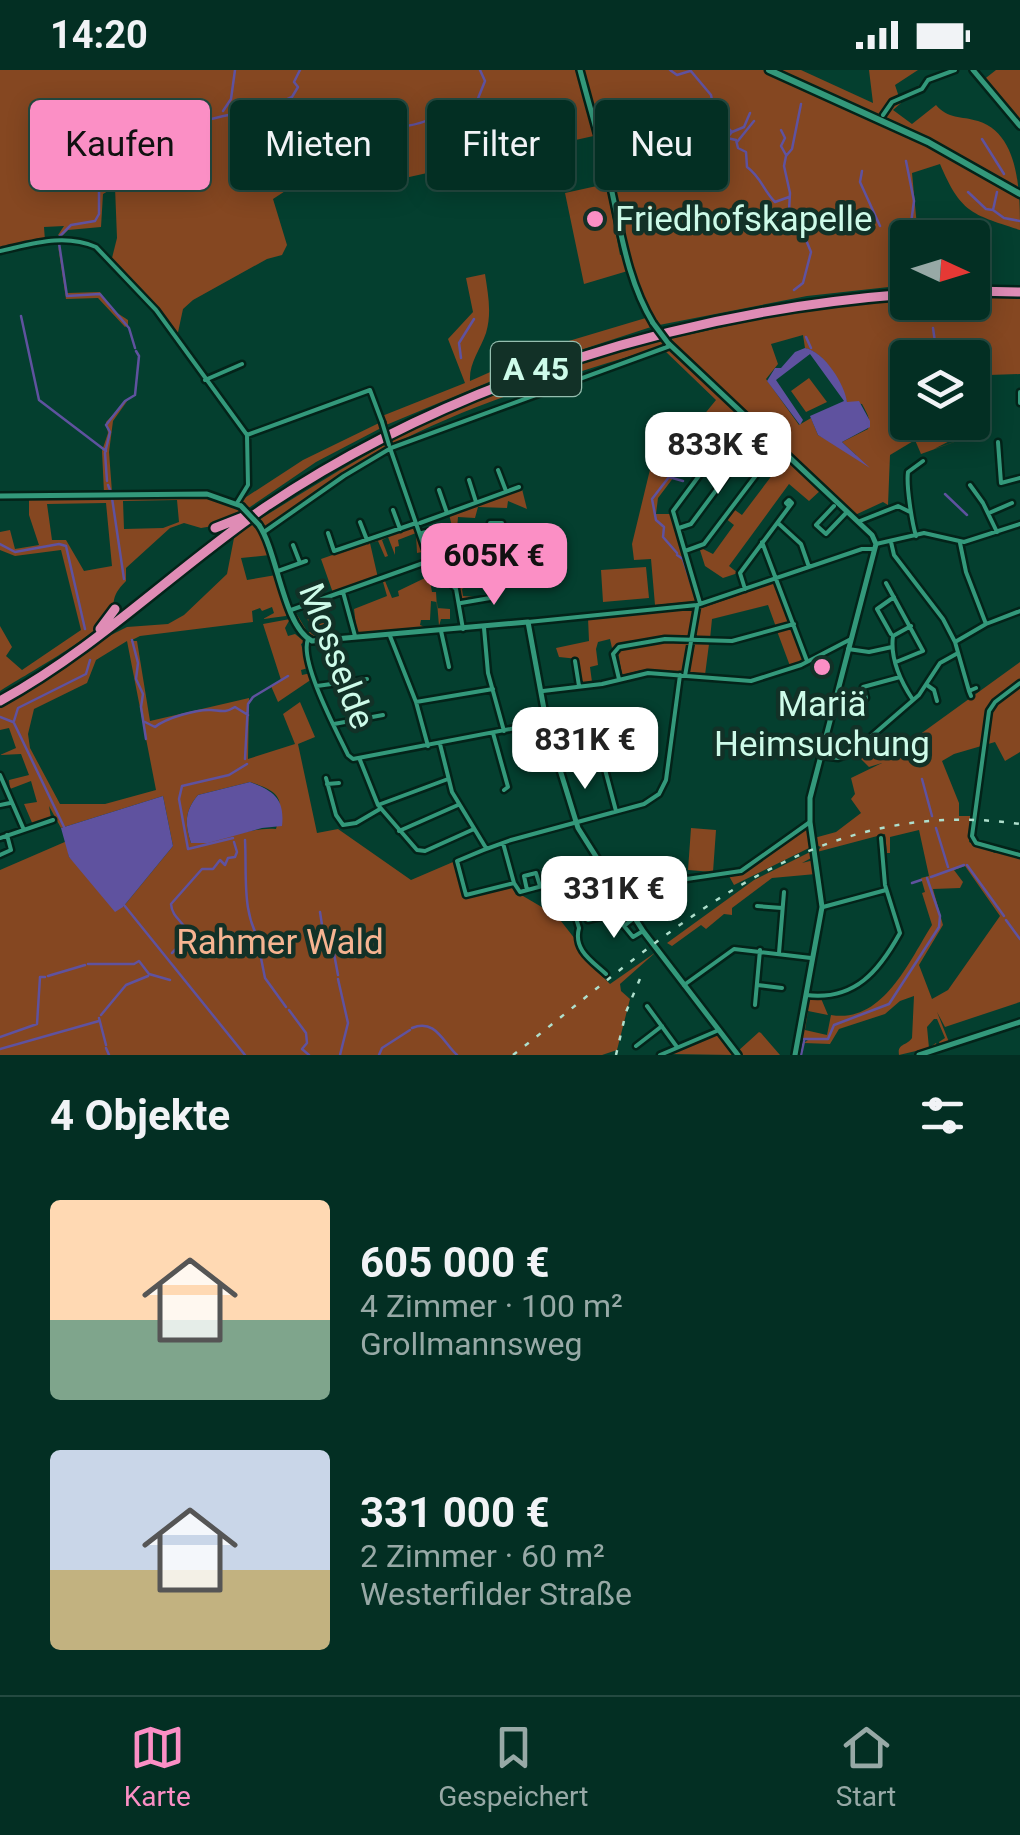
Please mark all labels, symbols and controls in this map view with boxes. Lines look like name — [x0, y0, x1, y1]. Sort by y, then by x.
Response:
text: 14:20 — [50, 13, 148, 57]
chip: Kaufen — [30, 100, 210, 190]
chip: Mieten — [230, 100, 407, 190]
chip: Filter — [427, 100, 575, 190]
chip: Neu — [595, 100, 728, 190]
place label: Friedhofskapelle — [615, 199, 873, 240]
marker: Friedhofskapelle — [584, 208, 606, 230]
north arrow — [890, 220, 990, 320]
map controls — [890, 220, 990, 440]
button: layers — [890, 340, 990, 440]
road number: A 45 — [491, 342, 581, 396]
pin: 833K € — [637, 412, 799, 497]
text: 833K € — [667, 425, 769, 463]
pin: 605K € — [413, 523, 575, 608]
text: 605K € — [443, 536, 545, 574]
street label: Mosselde — [290, 578, 383, 734]
marker: Mariä Heimsuchung — [811, 656, 833, 678]
place label: Mariä Heimsuchung — [714, 684, 930, 765]
pin: 831K € — [504, 707, 666, 792]
text: 831K € — [534, 720, 636, 758]
pin: 331K € — [533, 856, 695, 941]
text: 331K € — [563, 869, 665, 907]
park label: Rahmer Wald — [176, 922, 384, 963]
icon: filters — [915, 1088, 970, 1143]
text: 4 Objekte — [50, 1091, 230, 1140]
text: 605 000 € — [360, 1238, 550, 1287]
icon: home — [130, 1240, 250, 1360]
text: 4 Zimmer · 100 m² — [360, 1287, 623, 1325]
text: Grollmannsweg — [360, 1325, 582, 1363]
text: 331 000 € — [360, 1488, 550, 1537]
icon: home — [130, 1490, 250, 1610]
text: 2 Zimmer · 60 m² — [360, 1537, 605, 1575]
text: Westerfilder Straße — [360, 1575, 632, 1613]
tab: Karte — [124, 1720, 191, 1813]
tab: Gespeichert — [438, 1720, 588, 1813]
tab: Start — [836, 1720, 896, 1813]

